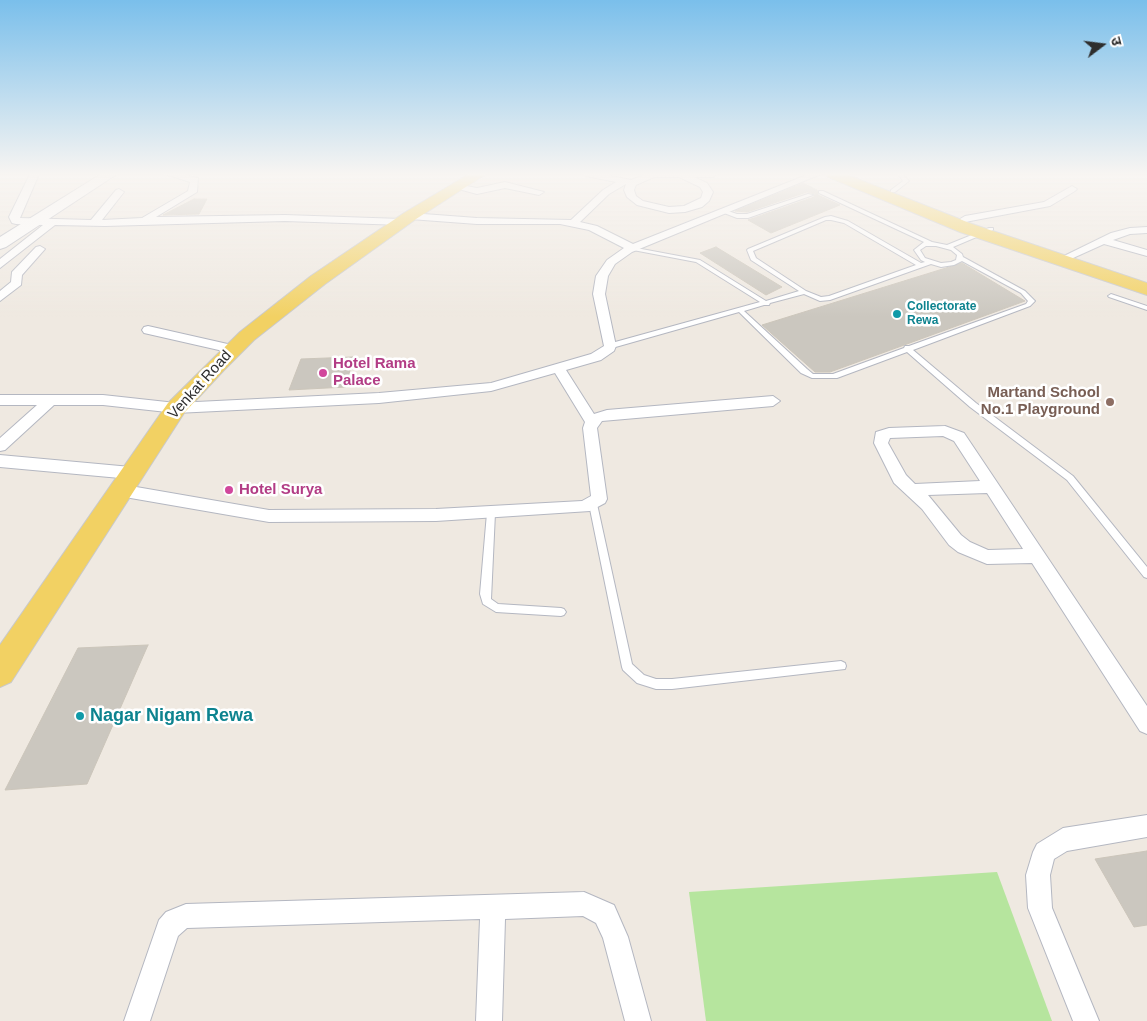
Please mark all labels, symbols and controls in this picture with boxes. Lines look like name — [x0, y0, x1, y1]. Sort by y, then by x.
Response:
north arrow — [1077, 20, 1127, 70]
text: उ — [1108, 35, 1125, 47]
place label: Collectorate Rewa — [907, 300, 976, 328]
marker: Collectorate Rewa — [891, 308, 903, 320]
street label: Venkat Road — [165, 347, 235, 423]
place label: Hotel Rama Palace — [333, 355, 416, 390]
marker: Hotel Rama Palace — [317, 367, 329, 379]
place label: Martand School No.1 Playground — [981, 384, 1100, 419]
marker: Martand School No.1 Playground — [1104, 396, 1116, 408]
place label: Hotel Surya — [239, 481, 322, 499]
marker: Hotel Surya — [223, 484, 235, 496]
place label: Nagar Nigam Rewa — [90, 705, 253, 727]
marker: Nagar Nigam Rewa — [74, 710, 86, 722]

